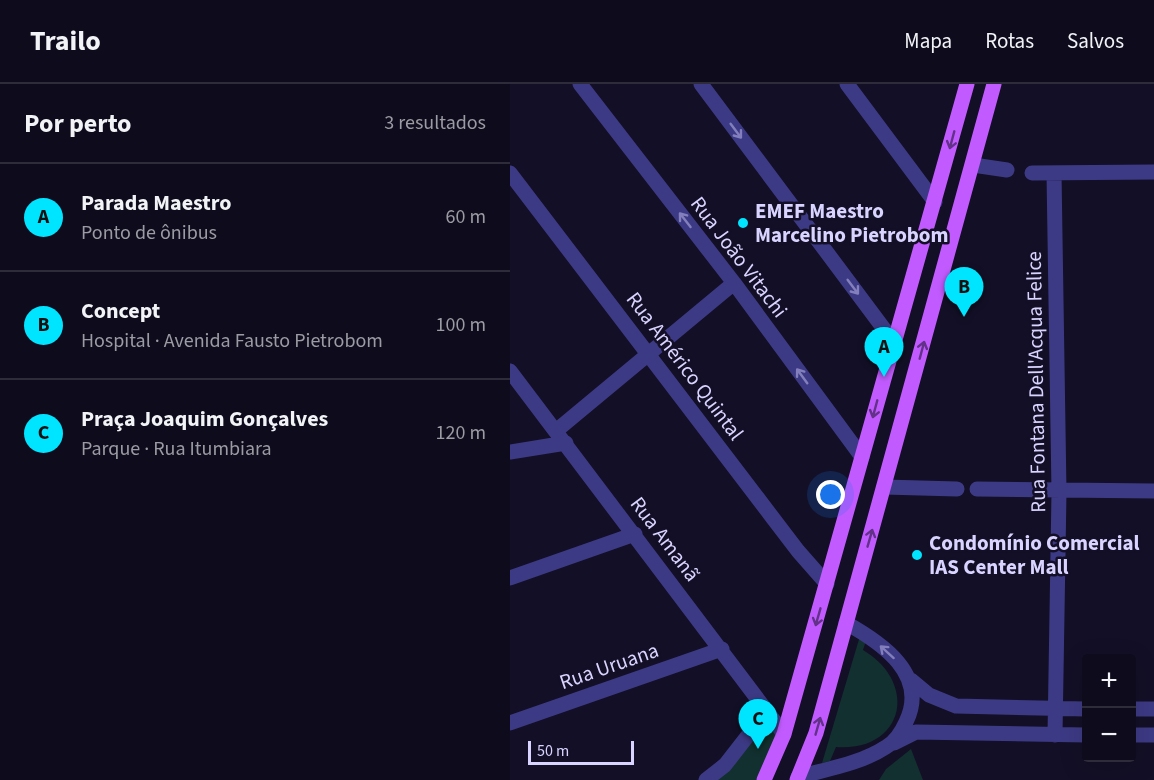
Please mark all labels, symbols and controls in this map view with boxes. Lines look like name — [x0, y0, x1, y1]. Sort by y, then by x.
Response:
text: Trailo — [30, 21, 101, 61]
text: Mapa — [904, 26, 952, 56]
text: Rotas — [985, 26, 1034, 56]
text: Salvos — [1067, 26, 1124, 56]
text: Por perto — [24, 105, 132, 142]
text: 3 resultados — [384, 109, 486, 137]
one-way arrow — [730, 122, 742, 138]
one-way arrow — [945, 131, 957, 150]
text: Parada Maestro — [81, 187, 232, 219]
street label: Rua João Vitachi — [683, 190, 795, 324]
place label: EMEF Maestro Marcelino Pietrobom — [755, 196, 949, 250]
text: A — [38, 203, 49, 231]
text: 60 m — [446, 203, 486, 231]
one-way arrow — [679, 213, 692, 229]
marker: EMEF Maestro Marcelino Pietrobom — [736, 216, 750, 230]
text: Ponto de ônibus — [81, 219, 217, 247]
street label: Rua Fontana Dell'Acqua Felice — [1019, 251, 1053, 513]
pin: B — [944, 268, 984, 317]
one-way arrow — [846, 279, 859, 295]
street label: Rua Américo Quintal — [619, 285, 751, 447]
text: Concept — [81, 295, 160, 327]
text: B — [37, 311, 50, 339]
text: 100 m — [436, 311, 486, 339]
text: Hospital · Avenida Fausto Pietrobom — [81, 327, 383, 355]
pin: A — [864, 328, 904, 377]
one-way arrow — [917, 341, 928, 360]
one-way arrow — [796, 369, 809, 385]
one-way arrow — [869, 399, 880, 418]
text: Praça Joaquim Gonçalves — [81, 403, 328, 435]
text: C — [38, 419, 49, 447]
text: 120 m — [436, 419, 486, 447]
text: Parque · Rua Itumbiara — [81, 435, 272, 463]
your location — [816, 480, 845, 509]
street label: Rua Amanã — [623, 490, 707, 588]
place label: Condomínio Comercial IAS Center Mall — [929, 528, 1140, 582]
one-way arrow — [865, 529, 876, 548]
marker: Condomínio Comercial IAS Center Mall — [910, 548, 924, 562]
one-way arrow — [811, 607, 823, 626]
street label: Rua Uruana — [555, 635, 663, 697]
one-way arrow — [880, 645, 895, 659]
map controls — [1082, 654, 1136, 762]
button: + — [1082, 654, 1136, 708]
pin: C — [738, 700, 778, 749]
button: − — [1082, 708, 1136, 762]
one-way arrow — [813, 716, 824, 735]
scale bar — [528, 738, 634, 766]
text: 50 m — [537, 740, 569, 762]

